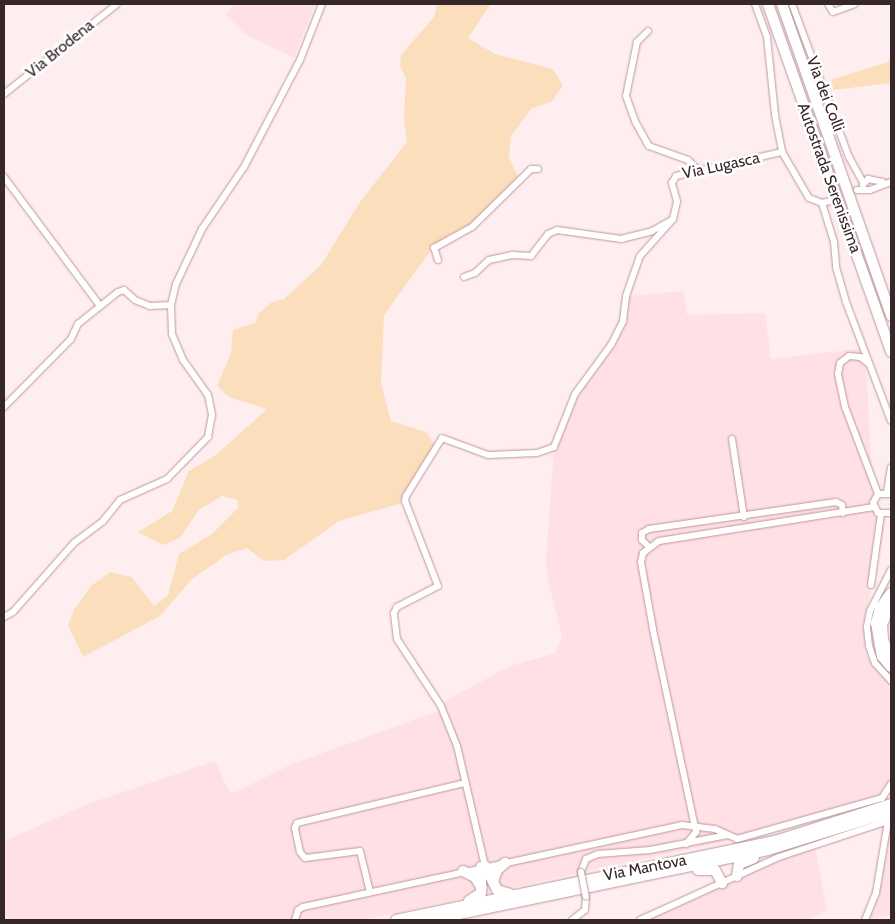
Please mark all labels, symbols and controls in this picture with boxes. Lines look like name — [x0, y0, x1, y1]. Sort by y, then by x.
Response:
street label: Via Brodena — [22, 16, 98, 82]
street label: Via dei Colli — [802, 54, 848, 134]
street label: Autostrada Serenissima — [793, 100, 865, 256]
street label: Via Lugasca — [681, 148, 761, 184]
street label: Via Mantova — [602, 851, 688, 885]

